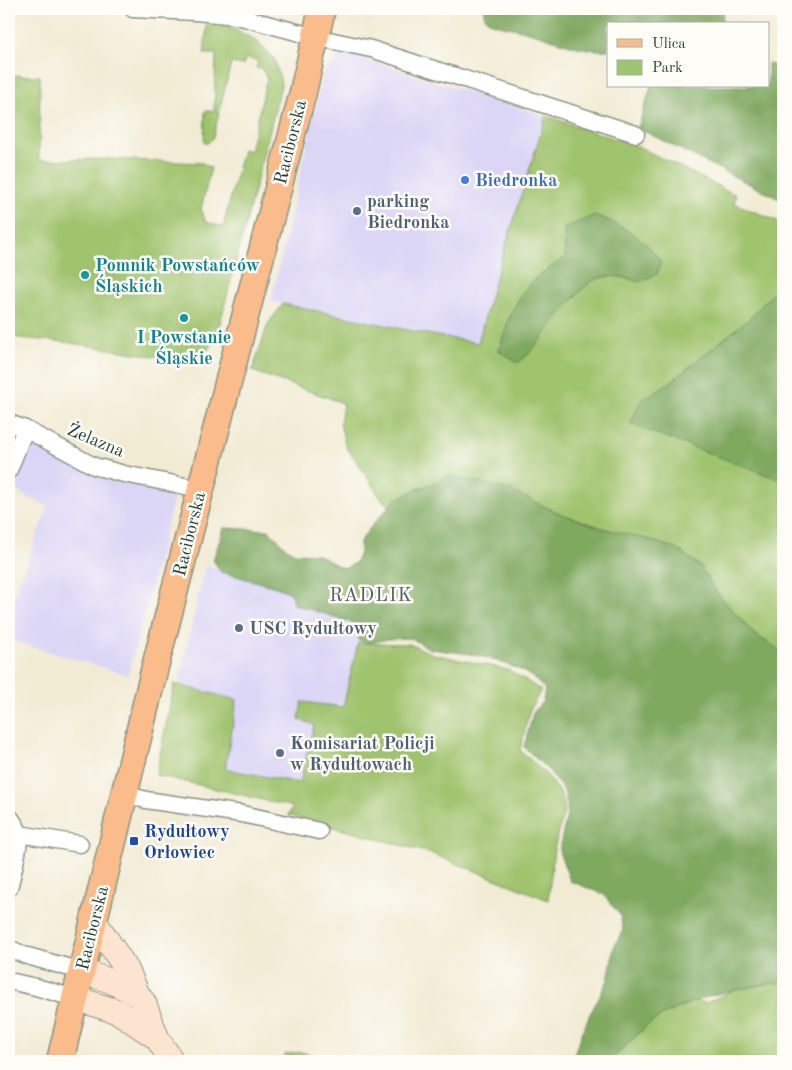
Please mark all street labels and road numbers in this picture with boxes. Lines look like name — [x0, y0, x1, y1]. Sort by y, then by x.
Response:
street label: Raciborska — [272, 98, 310, 186]
street label: Żelazna — [64, 418, 128, 461]
street label: Raciborska — [171, 490, 209, 578]
street label: Raciborska — [74, 884, 112, 972]

